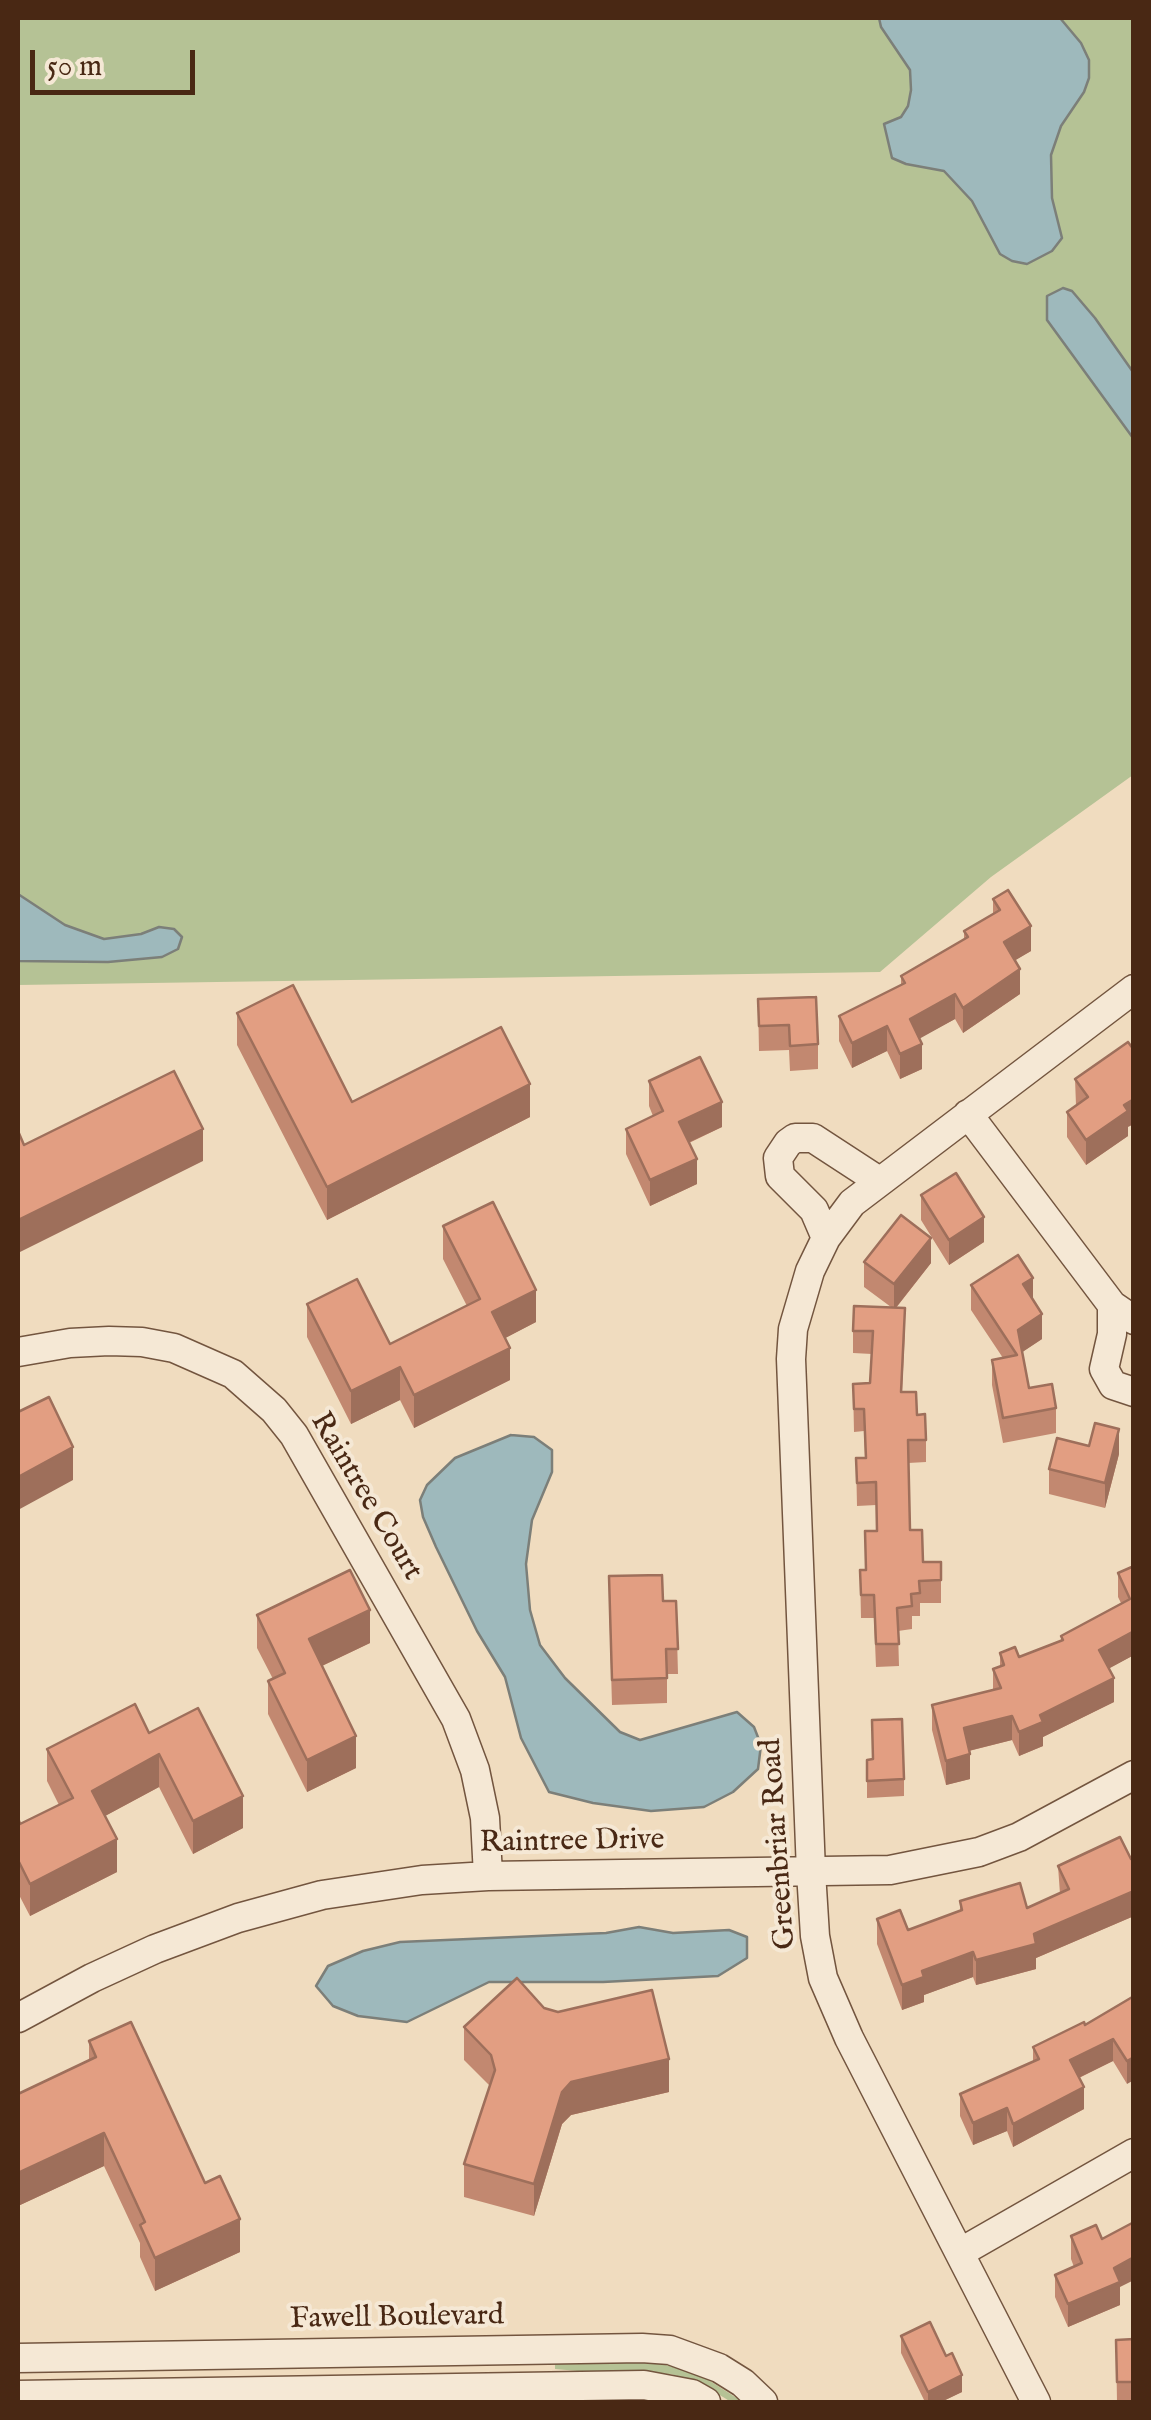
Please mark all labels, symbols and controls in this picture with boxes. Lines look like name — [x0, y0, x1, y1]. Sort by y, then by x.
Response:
scale bar — [35, 30, 200, 92]
text: 50 m — [47, 48, 102, 86]
street label: Raintree Court — [301, 1407, 429, 1587]
street label: Greenbriar Road — [755, 1737, 805, 1951]
street label: Raintree Drive — [479, 1823, 665, 1863]
street label: Fawell Boulevard — [290, 2299, 504, 2339]

